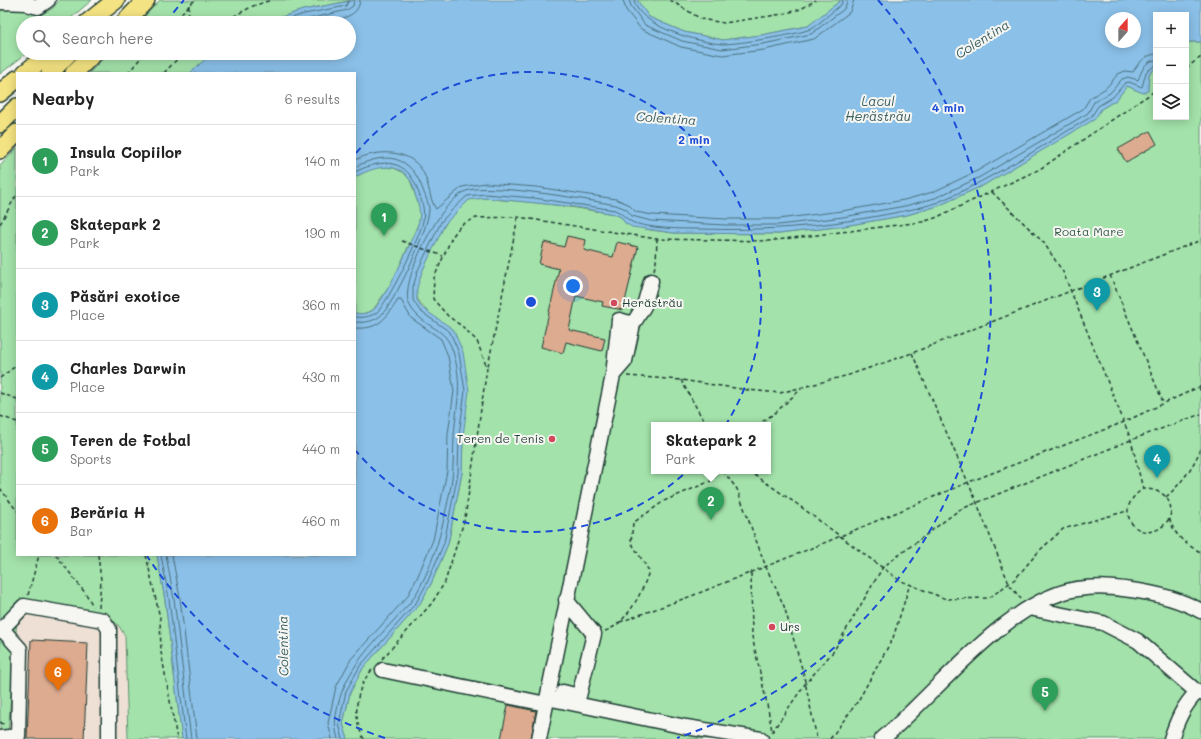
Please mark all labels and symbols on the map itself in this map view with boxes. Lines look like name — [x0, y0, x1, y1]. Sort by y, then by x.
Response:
north arrow — [1105, 12, 1141, 48]
water label: Colentina — [952, 15, 1012, 62]
water label: Lacul Herăstrău — [845, 92, 911, 124]
text: 4 min — [932, 99, 964, 115]
water label: Colentina — [635, 107, 697, 128]
text: 2 min — [678, 131, 710, 147]
pin: 1 — [371, 203, 397, 236]
park label: Roata Mare — [1054, 223, 1124, 239]
your location — [563, 276, 583, 296]
pin: 3 — [1084, 278, 1110, 311]
place label: Herăstrău — [622, 294, 683, 310]
centre of rings — [524, 295, 538, 309]
marker: Herăstrău — [609, 298, 619, 308]
place label: Teren de Tenis — [457, 430, 544, 446]
marker: Teren de Tenis — [547, 434, 557, 444]
pin: 4 — [1144, 445, 1170, 478]
pin: 2 — [698, 487, 724, 520]
water label: Colentina — [273, 616, 292, 676]
place label: Urs — [780, 618, 800, 634]
marker: Urs — [767, 622, 777, 632]
pin: 6 — [45, 658, 71, 691]
pin: 5 — [1032, 678, 1058, 711]

